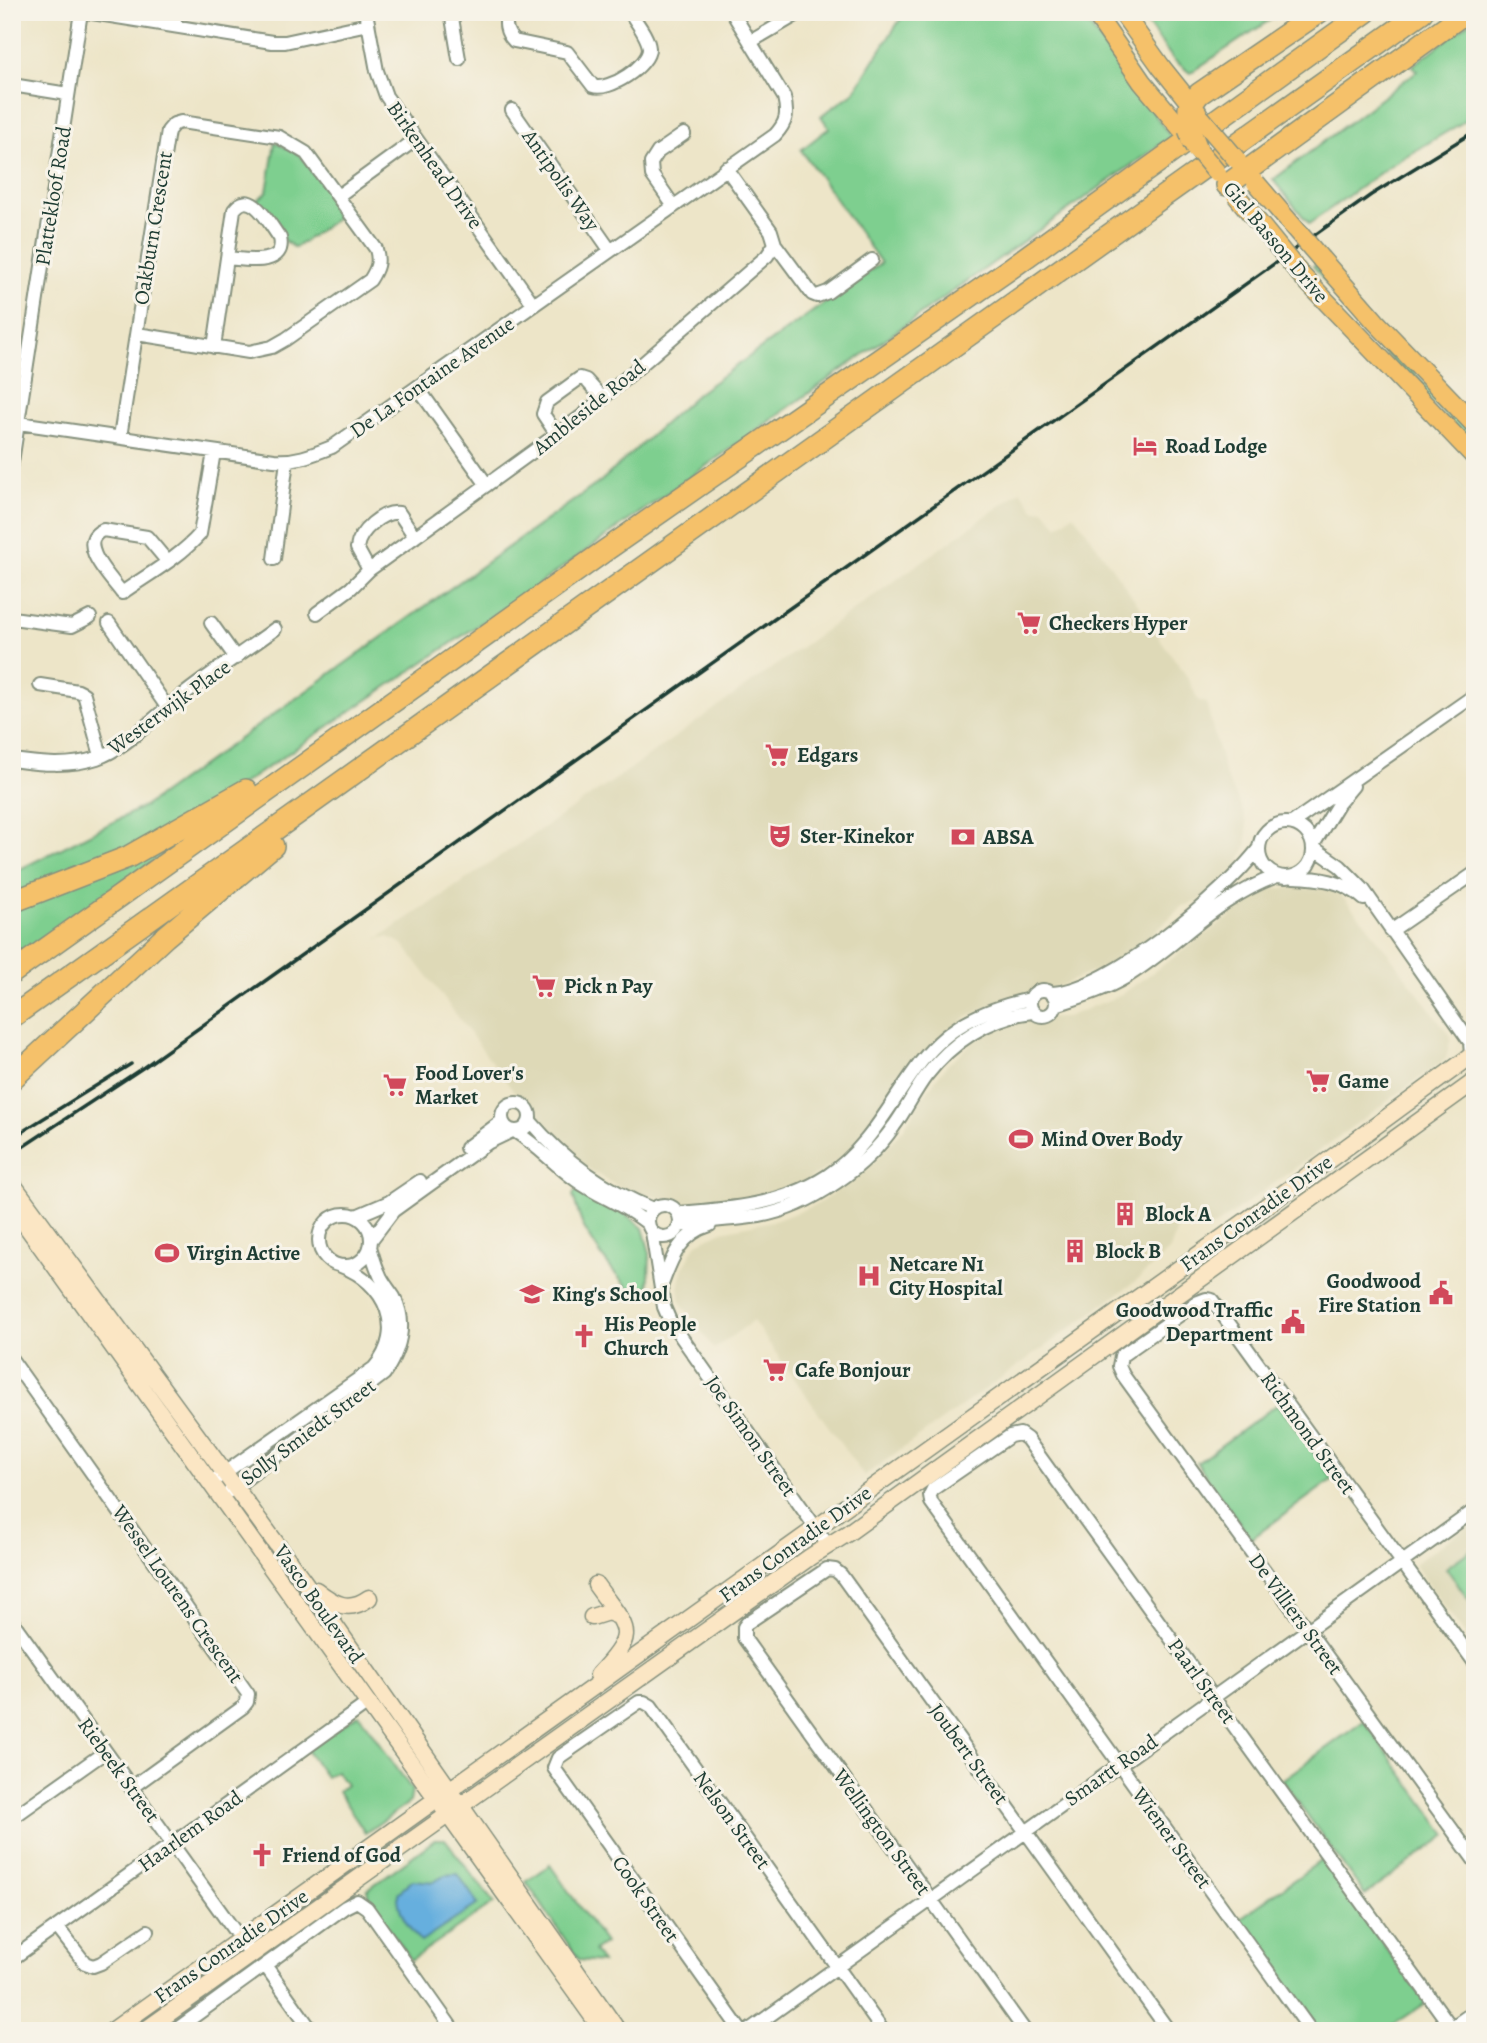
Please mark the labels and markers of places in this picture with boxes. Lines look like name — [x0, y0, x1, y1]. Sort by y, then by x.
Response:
hotel icon: Road Lodge — [1131, 432, 1159, 460]
place label: Road Lodge — [1165, 432, 1268, 460]
supermarket icon: Checkers Hyper — [1015, 609, 1043, 637]
place label: Checkers Hyper — [1049, 609, 1188, 637]
supermarket icon: Edgars — [763, 741, 791, 769]
place label: Edgars — [797, 741, 858, 769]
theatre icon: Ster-Kinekor — [766, 822, 794, 850]
place label: Ster-Kinekor — [800, 822, 915, 850]
bank icon: ABSA — [949, 823, 977, 851]
place label: ABSA — [982, 823, 1035, 851]
supermarket icon: Pick n Pay — [530, 972, 558, 1000]
place label: Pick n Pay — [564, 972, 654, 1000]
place label: Food Lover's Market — [415, 1059, 524, 1111]
supermarket icon: Game — [1304, 1067, 1332, 1095]
place label: Game — [1338, 1067, 1389, 1095]
supermarket icon: Food Lover's Market — [381, 1071, 409, 1099]
sports icon: Mind Over Body — [1007, 1125, 1035, 1153]
place label: Mind Over Body — [1041, 1125, 1184, 1153]
building icon: Block A — [1111, 1200, 1139, 1228]
place label: Block A — [1145, 1200, 1212, 1228]
building icon: Block B — [1061, 1237, 1089, 1265]
place label: Block B — [1095, 1237, 1161, 1265]
sports icon: Virgin Active — [153, 1239, 181, 1267]
place label: Virgin Active — [186, 1239, 301, 1267]
place label: Netcare N1 City Hospital — [889, 1250, 1003, 1302]
hospital icon: Netcare N1 City Hospital — [855, 1262, 883, 1290]
place label: Goodwood Fire Station — [1318, 1267, 1422, 1319]
public building icon: Goodwood Fire Station — [1427, 1279, 1455, 1307]
school or university icon: King's School — [518, 1280, 546, 1308]
place label: King's School — [552, 1280, 669, 1308]
place label: Goodwood Traffic Department — [1116, 1296, 1273, 1348]
public building icon: Goodwood Traffic Department — [1279, 1308, 1307, 1336]
place label: His People Church — [604, 1310, 697, 1362]
church icon: His People Church — [570, 1322, 598, 1350]
supermarket icon: Cafe Bonjour — [761, 1356, 789, 1384]
place label: Cafe Bonjour — [795, 1356, 911, 1384]
church icon: Friend of God — [248, 1841, 276, 1869]
place label: Friend of God — [282, 1841, 402, 1869]

